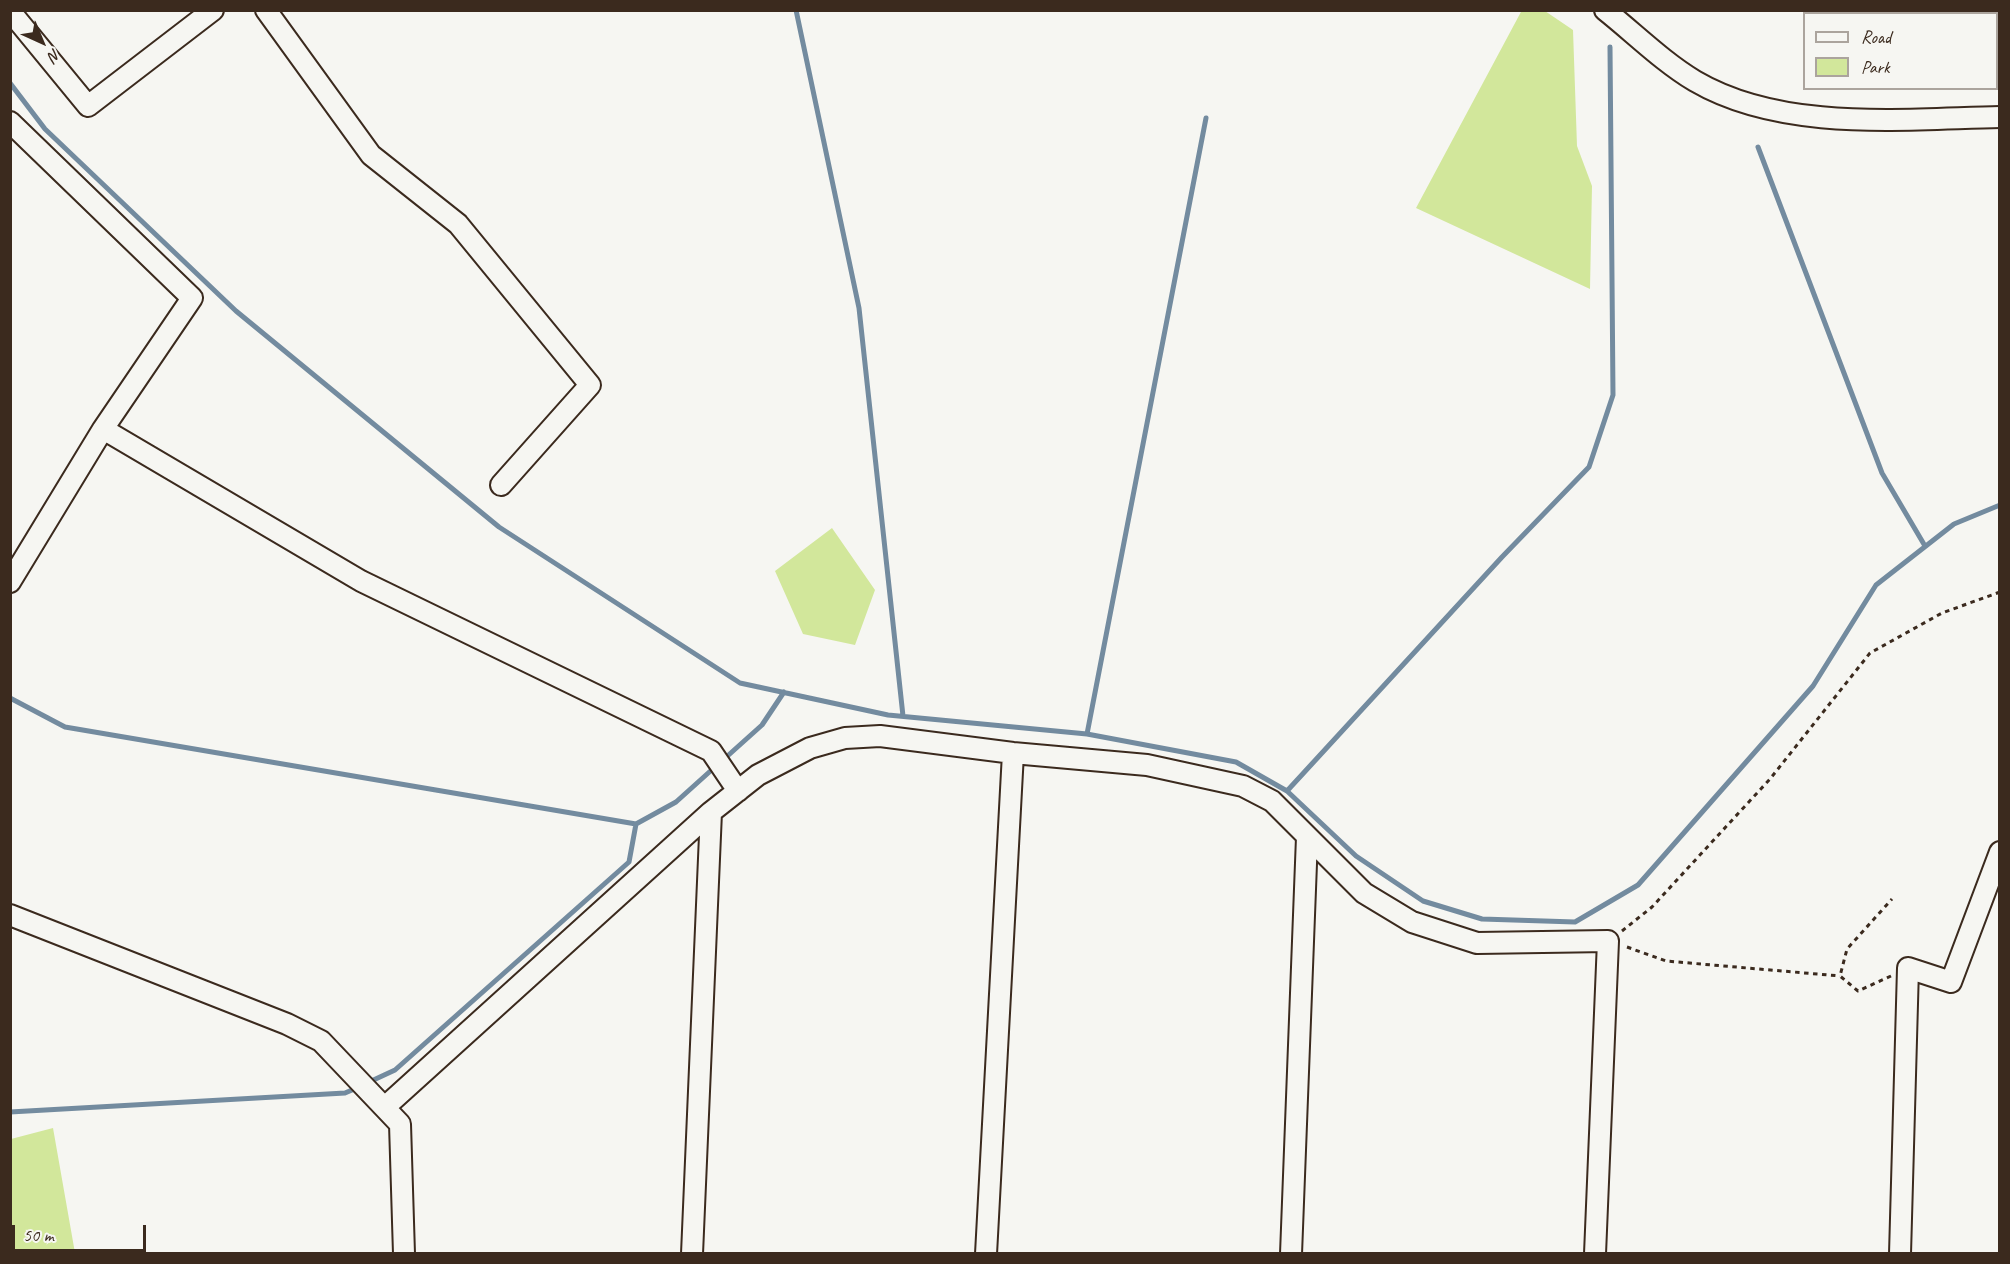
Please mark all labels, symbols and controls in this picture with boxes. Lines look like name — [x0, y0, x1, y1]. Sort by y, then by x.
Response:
north arrow — [12, 12, 72, 72]
legend — [1803, 12, 1998, 90]
text: Road — [1861, 26, 1891, 48]
text: N — [44, 44, 65, 66]
text: Park — [1861, 56, 1890, 78]
scale bar — [15, 1213, 148, 1251]
text: 50 m — [23, 1224, 54, 1246]

